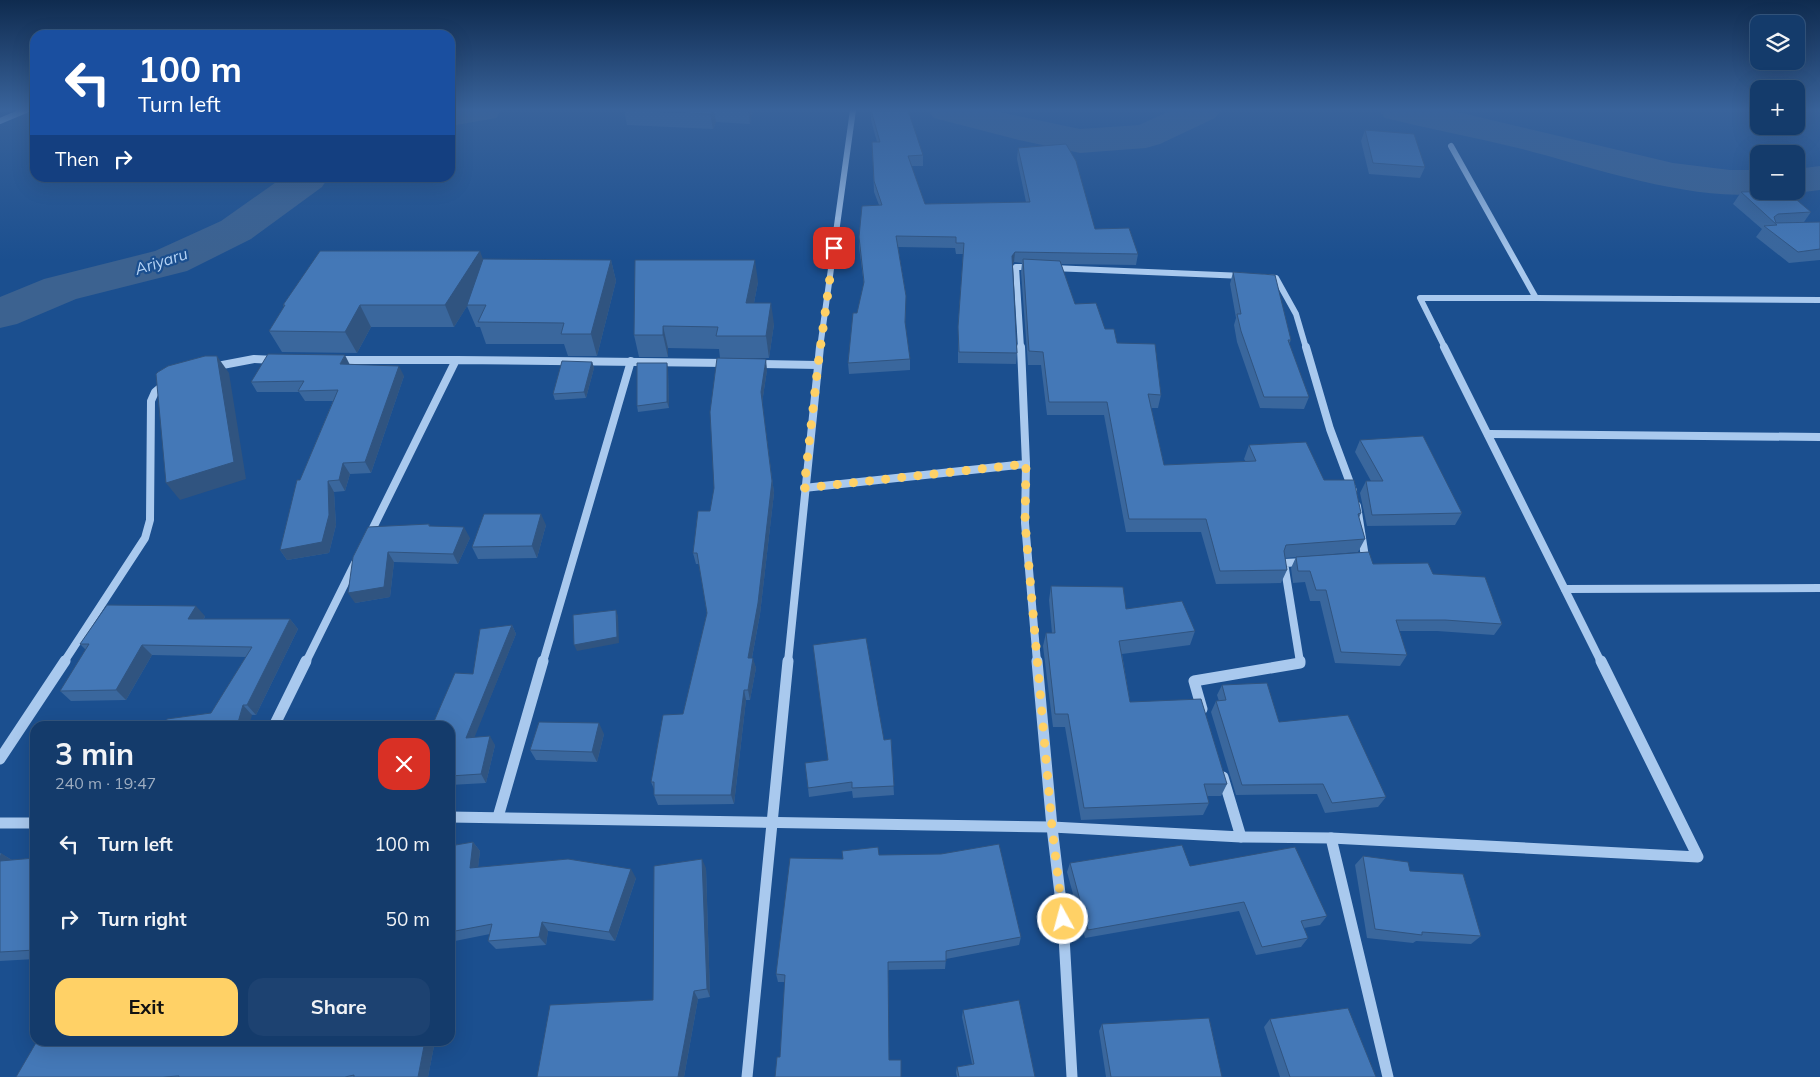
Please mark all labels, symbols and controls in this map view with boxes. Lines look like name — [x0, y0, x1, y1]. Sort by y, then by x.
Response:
map controls — [1750, 15, 1805, 200]
button: layers — [1750, 15, 1805, 70]
text: 100 m — [138, 47, 242, 91]
icon: left — [55, 50, 120, 115]
button: + — [1750, 80, 1805, 135]
text: Turn left — [138, 90, 221, 118]
icon: right — [109, 145, 137, 173]
button: − — [1750, 145, 1805, 200]
text: Then — [55, 147, 99, 171]
pin — [813, 227, 855, 269]
icon: arrive — [820, 234, 848, 262]
water label: Ariyaru — [131, 243, 190, 279]
text: 3 min — [55, 735, 134, 773]
button: close — [378, 738, 430, 790]
text: 240 m · 19:47 — [55, 773, 156, 793]
icon: left — [55, 830, 83, 858]
text: Turn left — [98, 832, 173, 856]
text: 100 m — [374, 832, 430, 856]
position arrow — [1036, 892, 1088, 944]
icon: right — [55, 905, 83, 933]
text: Turn right — [98, 907, 187, 931]
text: 50 m — [386, 907, 430, 931]
button: Exit — [55, 978, 238, 1036]
button: Share — [248, 978, 430, 1036]

